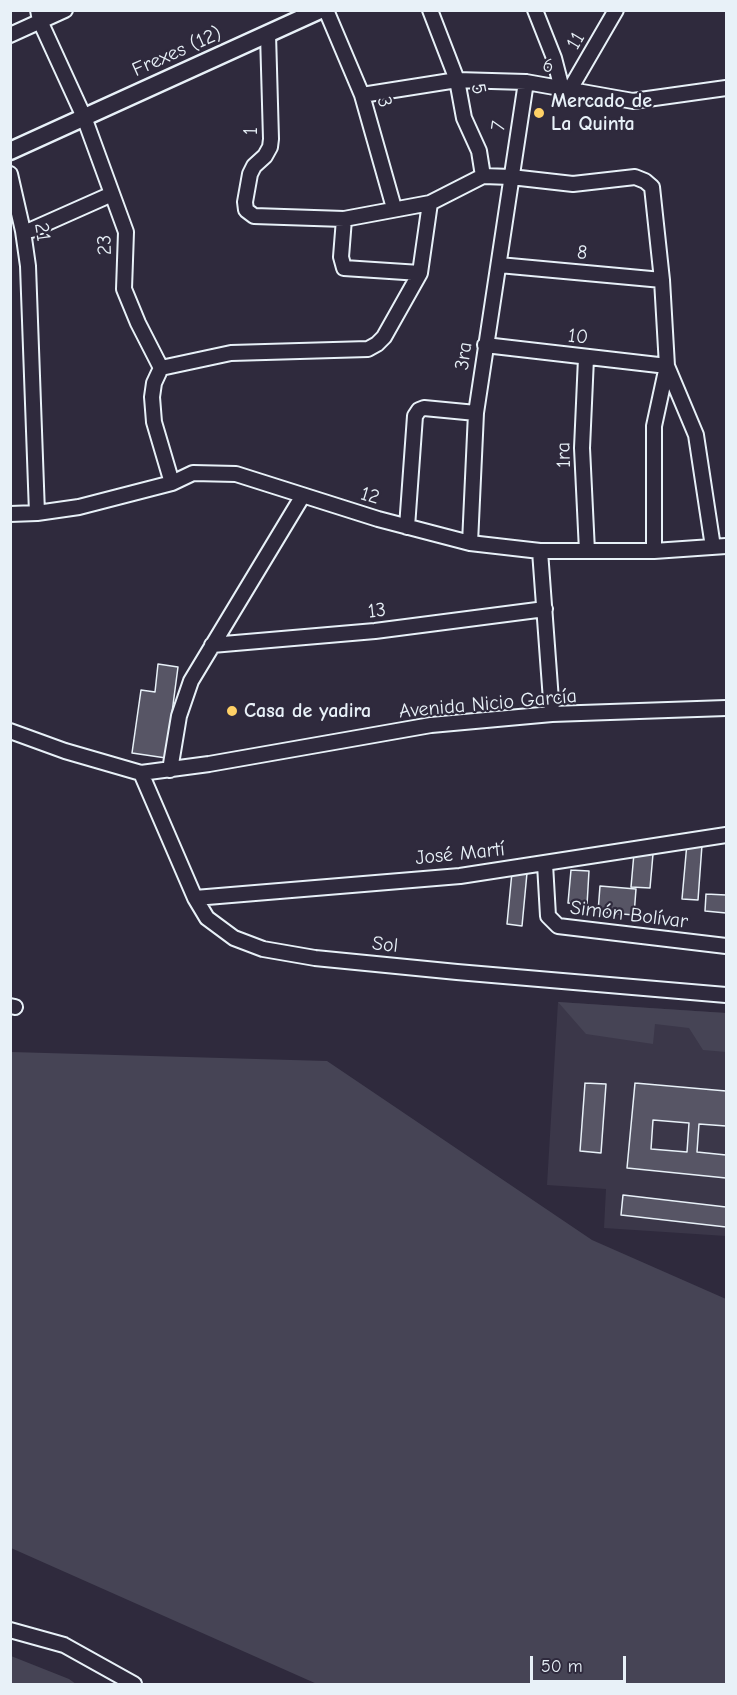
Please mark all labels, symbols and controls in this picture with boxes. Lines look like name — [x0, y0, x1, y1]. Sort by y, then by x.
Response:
street label: Frexes (12) — [129, 22, 225, 82]
street label: 11 — [562, 28, 590, 54]
street label: 6 — [541, 53, 555, 79]
street label: 5 — [465, 81, 491, 97]
place label: Mercado de La Quinta — [551, 89, 652, 136]
street label: 3 — [371, 94, 397, 110]
marker: Mercado de La Quinta — [532, 106, 546, 120]
street label: 7 — [486, 119, 512, 133]
street label: 1 — [239, 127, 263, 135]
street label: 21 — [29, 221, 55, 243]
street label: 23 — [93, 234, 117, 256]
street label: 8 — [576, 241, 588, 265]
street label: 10 — [567, 324, 589, 350]
street label: 3ra — [450, 340, 478, 372]
street label: 1ra — [552, 442, 576, 468]
street label: 12 — [358, 482, 382, 510]
street label: 13 — [367, 598, 387, 624]
street label: Avenida Nicio García — [398, 684, 578, 724]
place label: Casa de yadira — [244, 699, 371, 723]
marker: Casa de yadira — [225, 704, 239, 718]
street label: José Martí — [414, 837, 506, 871]
street label: Simón Bolívar — [569, 896, 689, 934]
street label: Sol — [371, 932, 399, 958]
scale bar — [533, 1644, 629, 1682]
text: 50 m — [541, 1656, 583, 1677]

